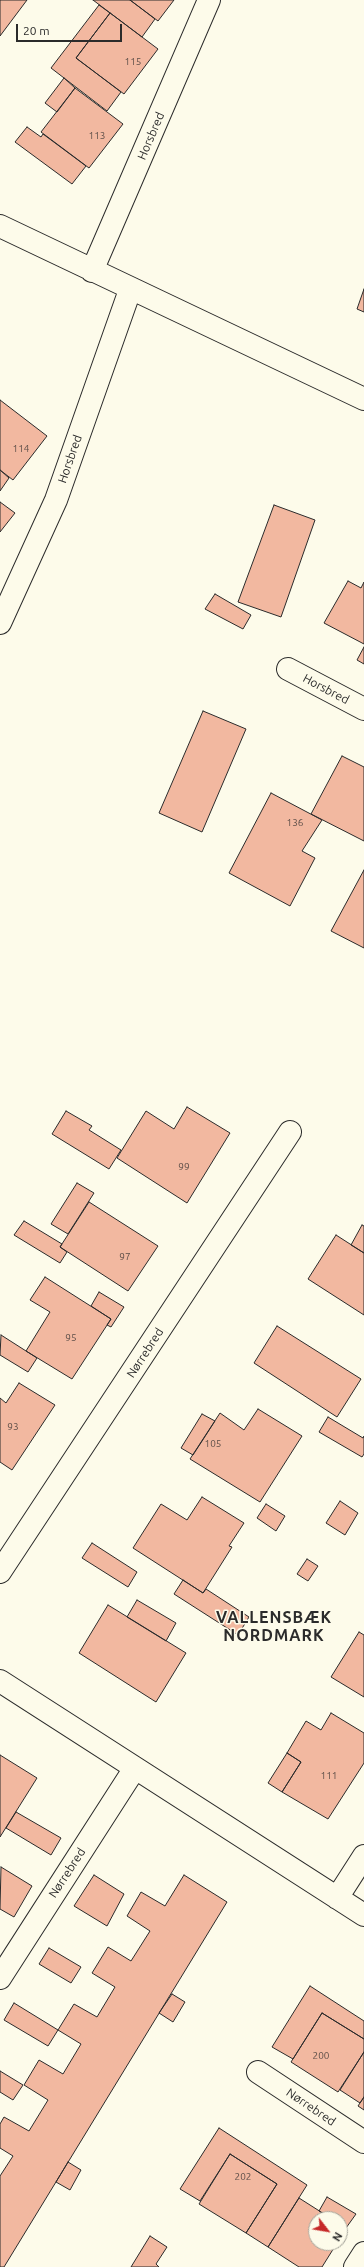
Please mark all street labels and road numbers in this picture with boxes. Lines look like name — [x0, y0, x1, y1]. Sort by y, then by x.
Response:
street label: Horsbred — [135, 110, 167, 162]
street label: Horsbred — [55, 433, 85, 485]
street label: Horsbred — [300, 671, 352, 707]
street label: Nørrebred — [124, 1325, 166, 1381]
street label: Nørrebred — [46, 1845, 88, 1901]
street label: Nørrebred — [284, 2085, 338, 2129]

